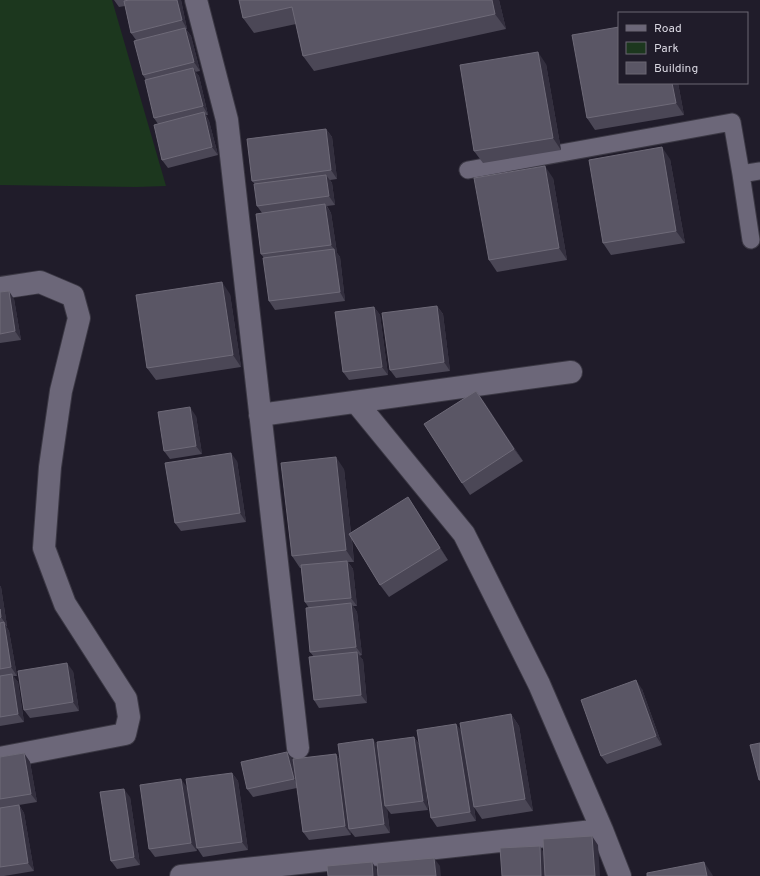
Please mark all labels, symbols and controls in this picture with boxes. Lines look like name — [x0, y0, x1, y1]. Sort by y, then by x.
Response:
legend — [618, 12, 748, 84]
text: Road — [654, 21, 682, 37]
text: Park — [654, 41, 679, 57]
text: Building — [654, 61, 698, 77]

